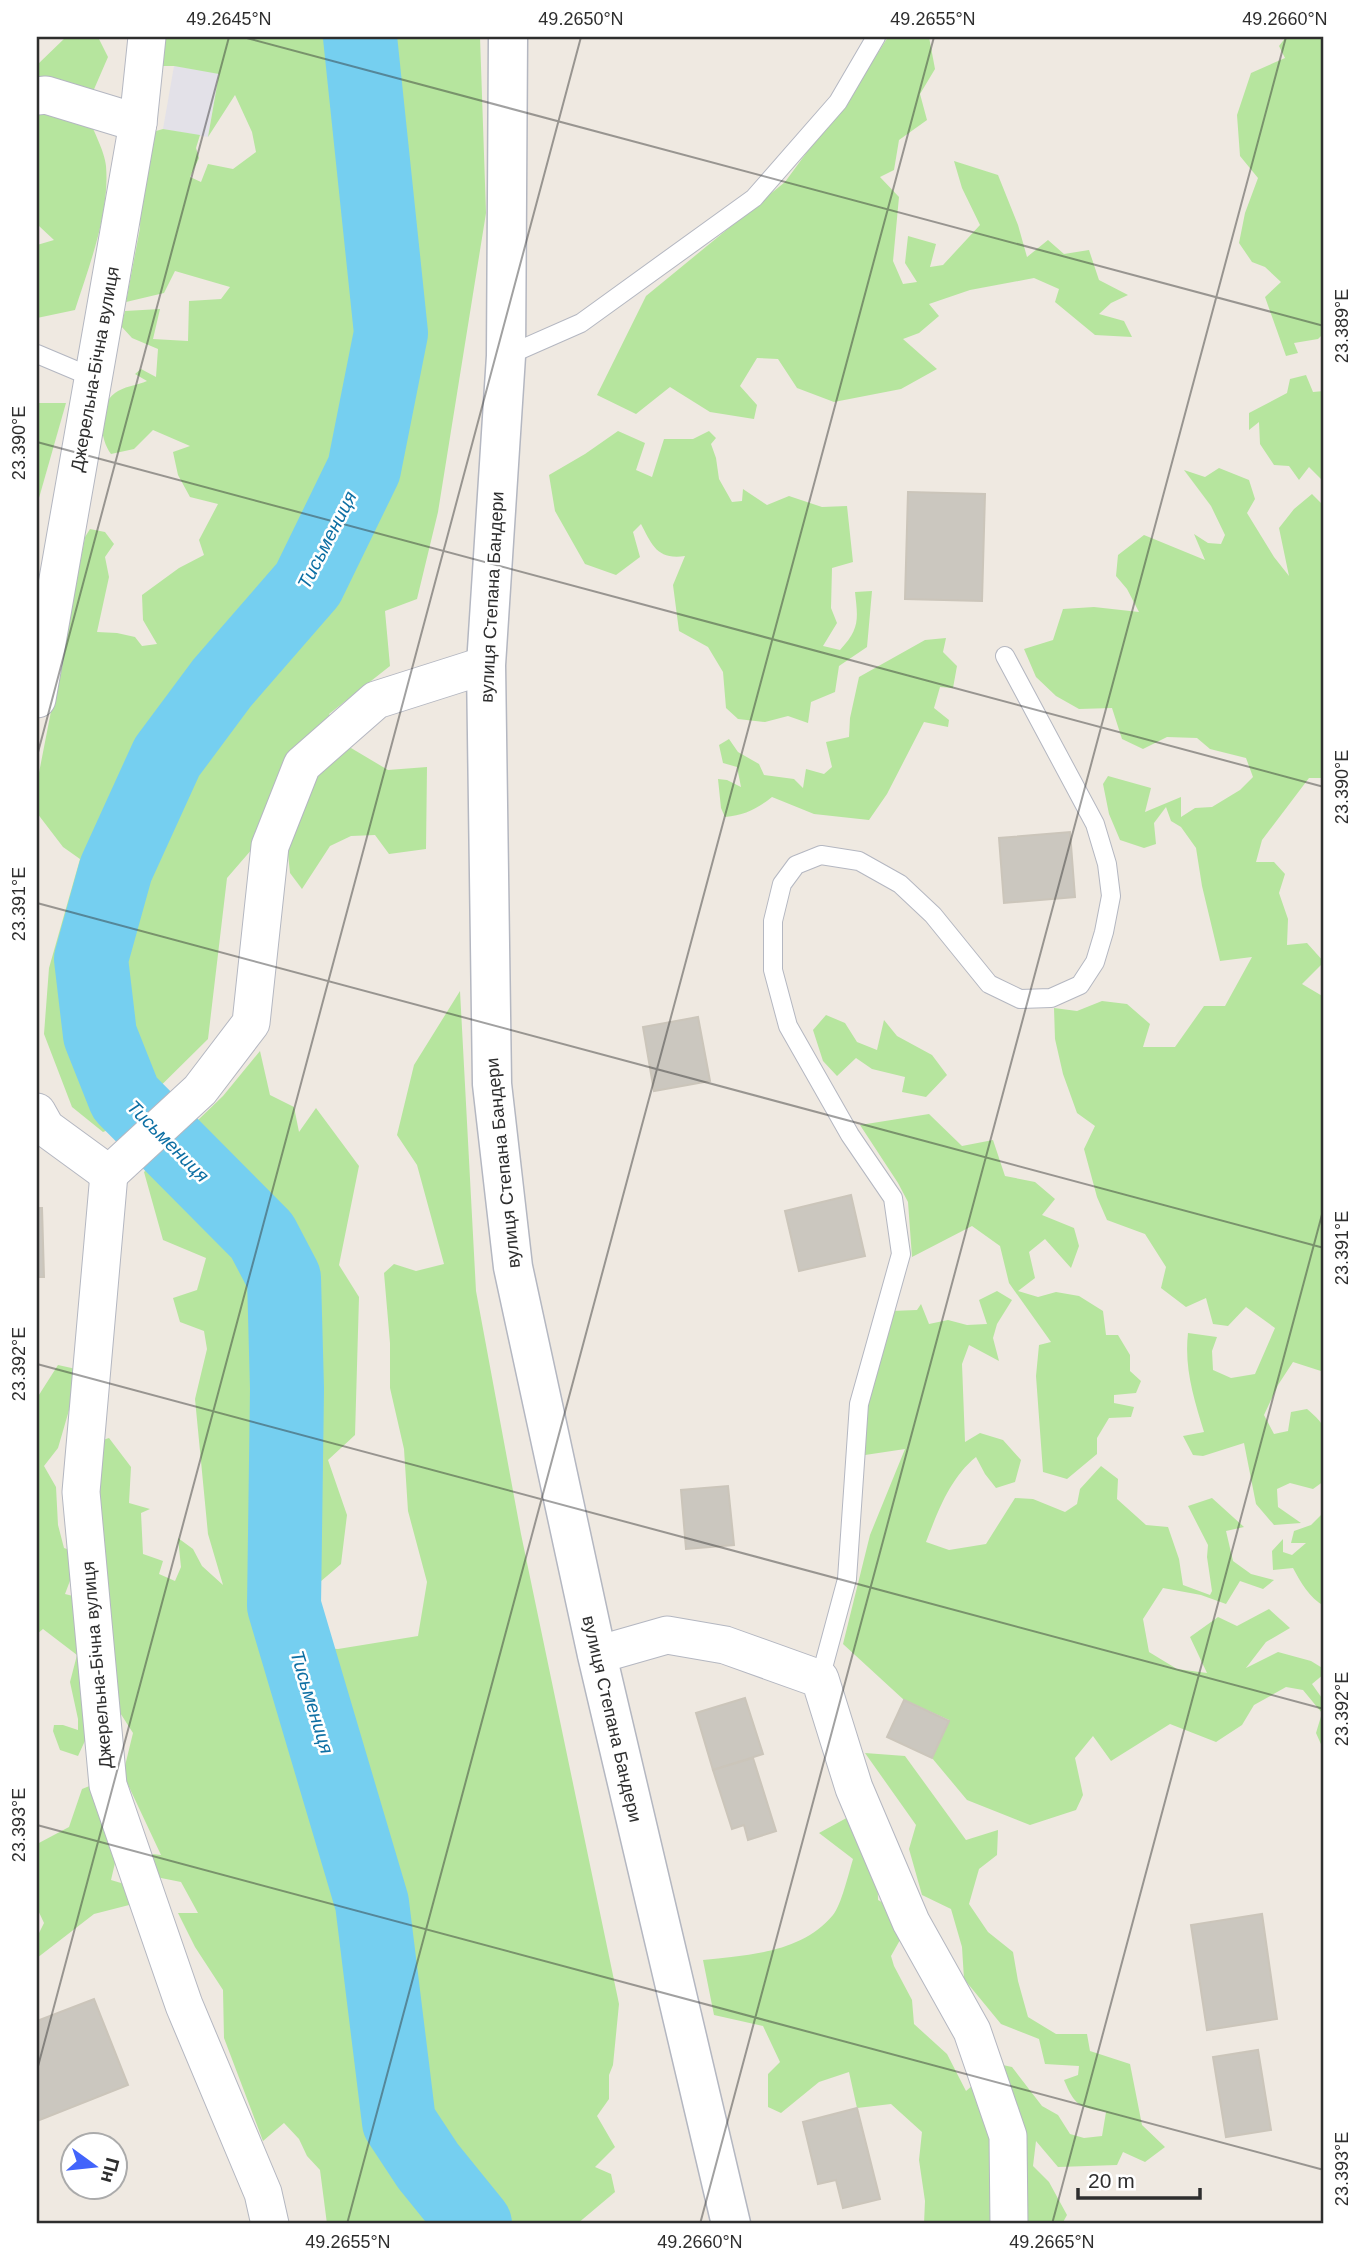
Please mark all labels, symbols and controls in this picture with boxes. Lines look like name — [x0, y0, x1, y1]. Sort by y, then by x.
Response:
text: 49.2645°N — [186, 9, 272, 29]
text: 49.2650°N — [538, 9, 624, 29]
text: 49.2655°N — [890, 9, 976, 29]
text: 49.2660°N — [1242, 9, 1328, 29]
street label: Джерельна-Бічна вулиця — [67, 265, 123, 473]
text: 23.389°E — [1332, 289, 1352, 363]
text: 23.390°E — [9, 406, 29, 480]
water label: Тисьмениця — [293, 488, 361, 592]
street label: вулиця Степана Бандери — [476, 491, 508, 703]
text: 23.390°E — [1332, 750, 1352, 824]
text: 23.391°E — [9, 867, 29, 941]
street label: вулиця Степана Бандери — [482, 1057, 524, 1269]
water label: Тисьмениця — [123, 1096, 213, 1186]
text: 23.391°E — [1332, 1211, 1352, 1285]
text: 23.392°E — [9, 1327, 29, 1401]
street label: Джерельна-Бічна вулиця — [78, 1561, 116, 1769]
street label: вулиця Степана Бандери — [578, 1614, 646, 1824]
water label: Тисьмениця — [286, 1648, 338, 1756]
text: 23.392°E — [1332, 1672, 1352, 1746]
text: 23.393°E — [9, 1788, 29, 1862]
north arrow — [60, 2132, 130, 2202]
text: 23.393°E — [1332, 2132, 1352, 2206]
text: Пн — [97, 2155, 123, 2185]
scale bar — [1078, 2156, 1200, 2200]
text: 20 m — [1088, 2169, 1135, 2192]
text: 49.2655°N — [305, 2232, 391, 2252]
text: 49.2660°N — [657, 2232, 743, 2252]
text: 49.2665°N — [1009, 2232, 1095, 2252]

